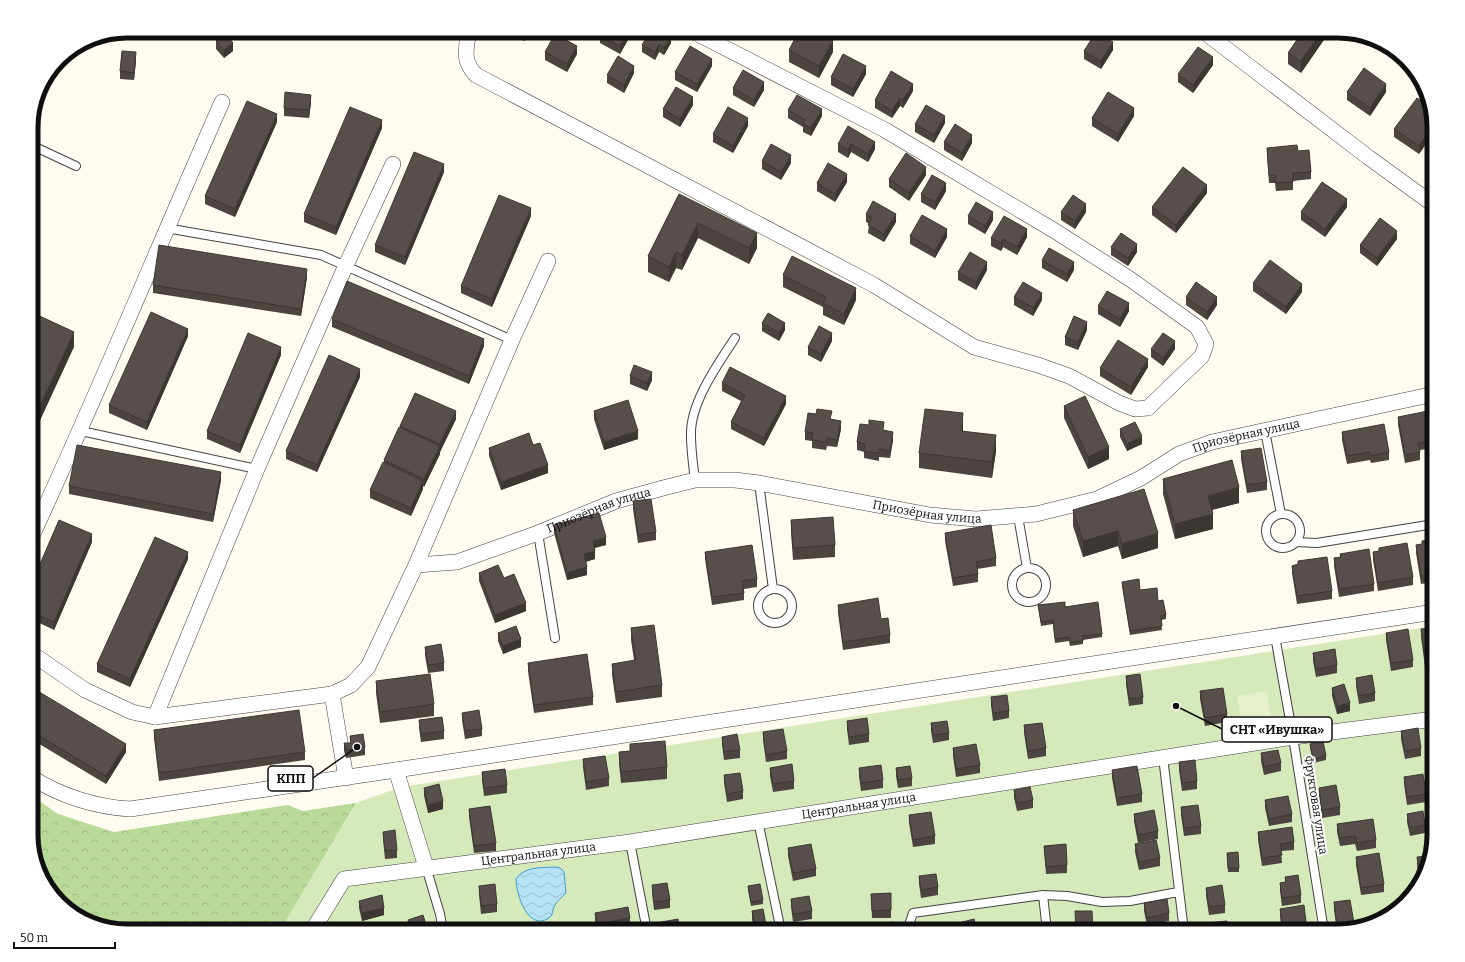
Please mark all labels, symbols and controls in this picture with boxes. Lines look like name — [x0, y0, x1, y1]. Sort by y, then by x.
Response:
street label: Приозёрная улица — [1190, 416, 1301, 456]
street label: Приозёрная улица — [544, 485, 653, 536]
street label: Приозёрная улица — [871, 497, 982, 526]
callout: СНТ «Ивушка» — [1222, 717, 1332, 742]
text: СНТ «Ивушка» — [1230, 722, 1324, 737]
street label: Фруктовая улица — [1301, 755, 1331, 856]
callout: КПП — [268, 766, 313, 791]
text: КПП — [276, 771, 306, 786]
street label: Центральная улица — [801, 790, 917, 822]
street label: Центральная улица — [480, 839, 597, 868]
scale bar — [14, 924, 115, 950]
text: 50 m — [20, 931, 49, 945]

